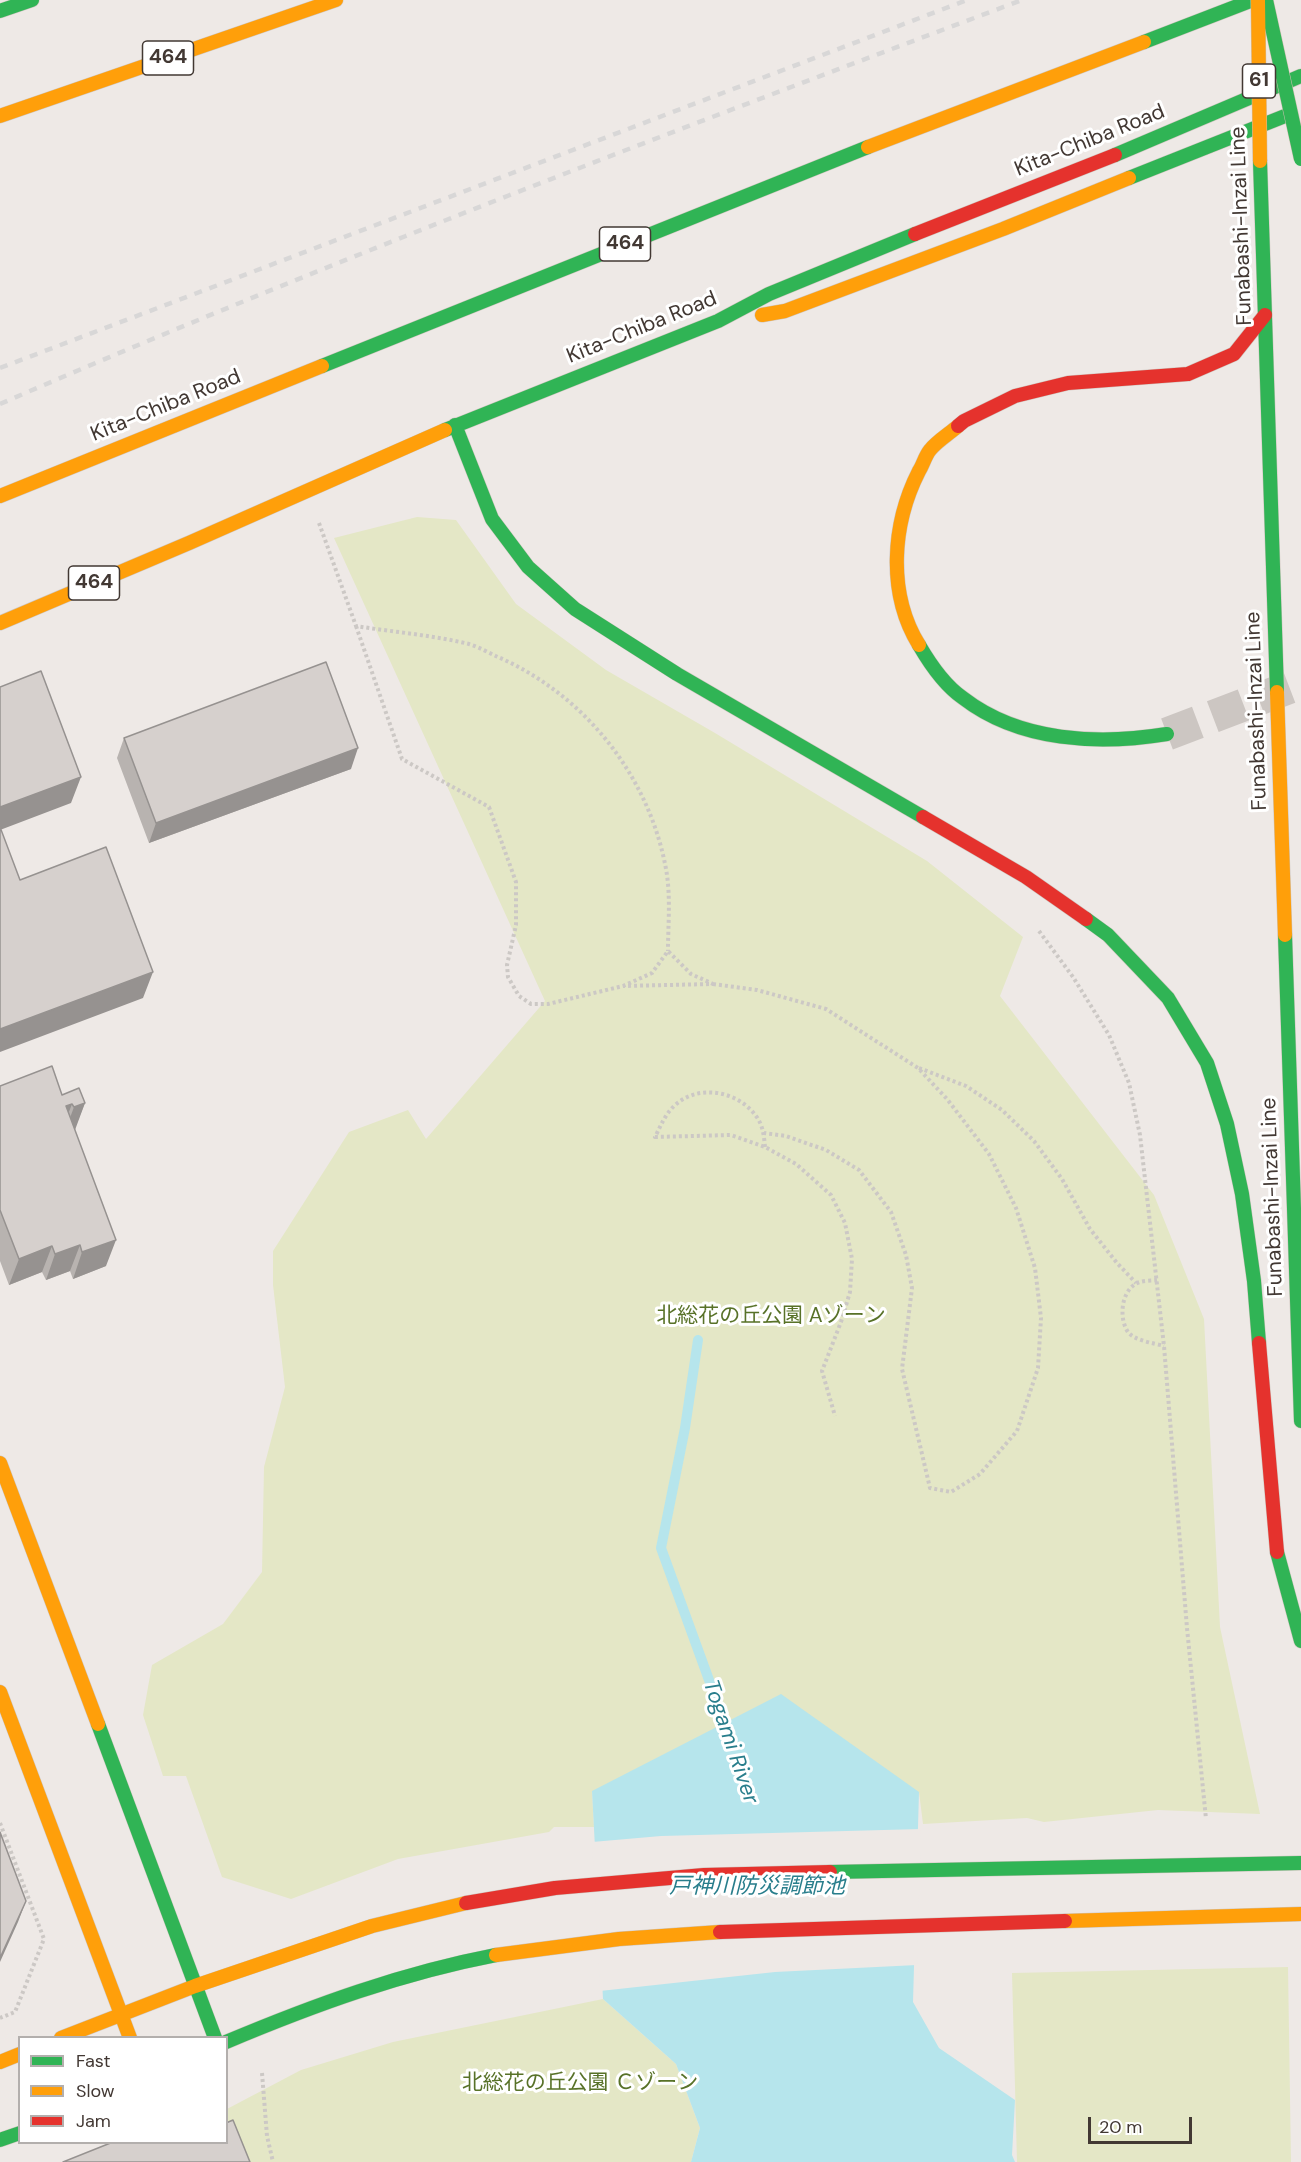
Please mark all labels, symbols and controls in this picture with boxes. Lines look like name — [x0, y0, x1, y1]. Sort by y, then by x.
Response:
road number: 464 — [142, 41, 194, 75]
road number: 61 — [1242, 64, 1276, 98]
street label: Kita-Chiba Road — [1011, 99, 1169, 183]
street label: Funabashi-Inzai Line — [1226, 126, 1258, 326]
road number: 464 — [600, 227, 650, 261]
street label: Kita-Chiba Road — [563, 286, 721, 370]
street label: Kita-Chiba Road — [87, 364, 245, 448]
road number: 464 — [68, 566, 119, 600]
street label: Funabashi-Inzai Line — [1241, 611, 1273, 811]
street label: Funabashi-Inzai Line — [1257, 1097, 1289, 1297]
park label: 北総花の丘公園 Aゾーン — [656, 1303, 886, 1329]
water label: Togami River — [696, 1677, 764, 1807]
water label: 戸神川防災調節池 — [669, 1874, 845, 1900]
legend — [18, 2036, 228, 2144]
text: Fast — [76, 2049, 111, 2073]
park label: 北総花の丘公園 Ｃゾーン — [462, 2070, 698, 2096]
text: Slow — [76, 2079, 115, 2103]
scale bar — [1091, 2105, 1194, 2143]
text: Jam — [76, 2109, 111, 2133]
text: 20 m — [1099, 2115, 1142, 2139]

